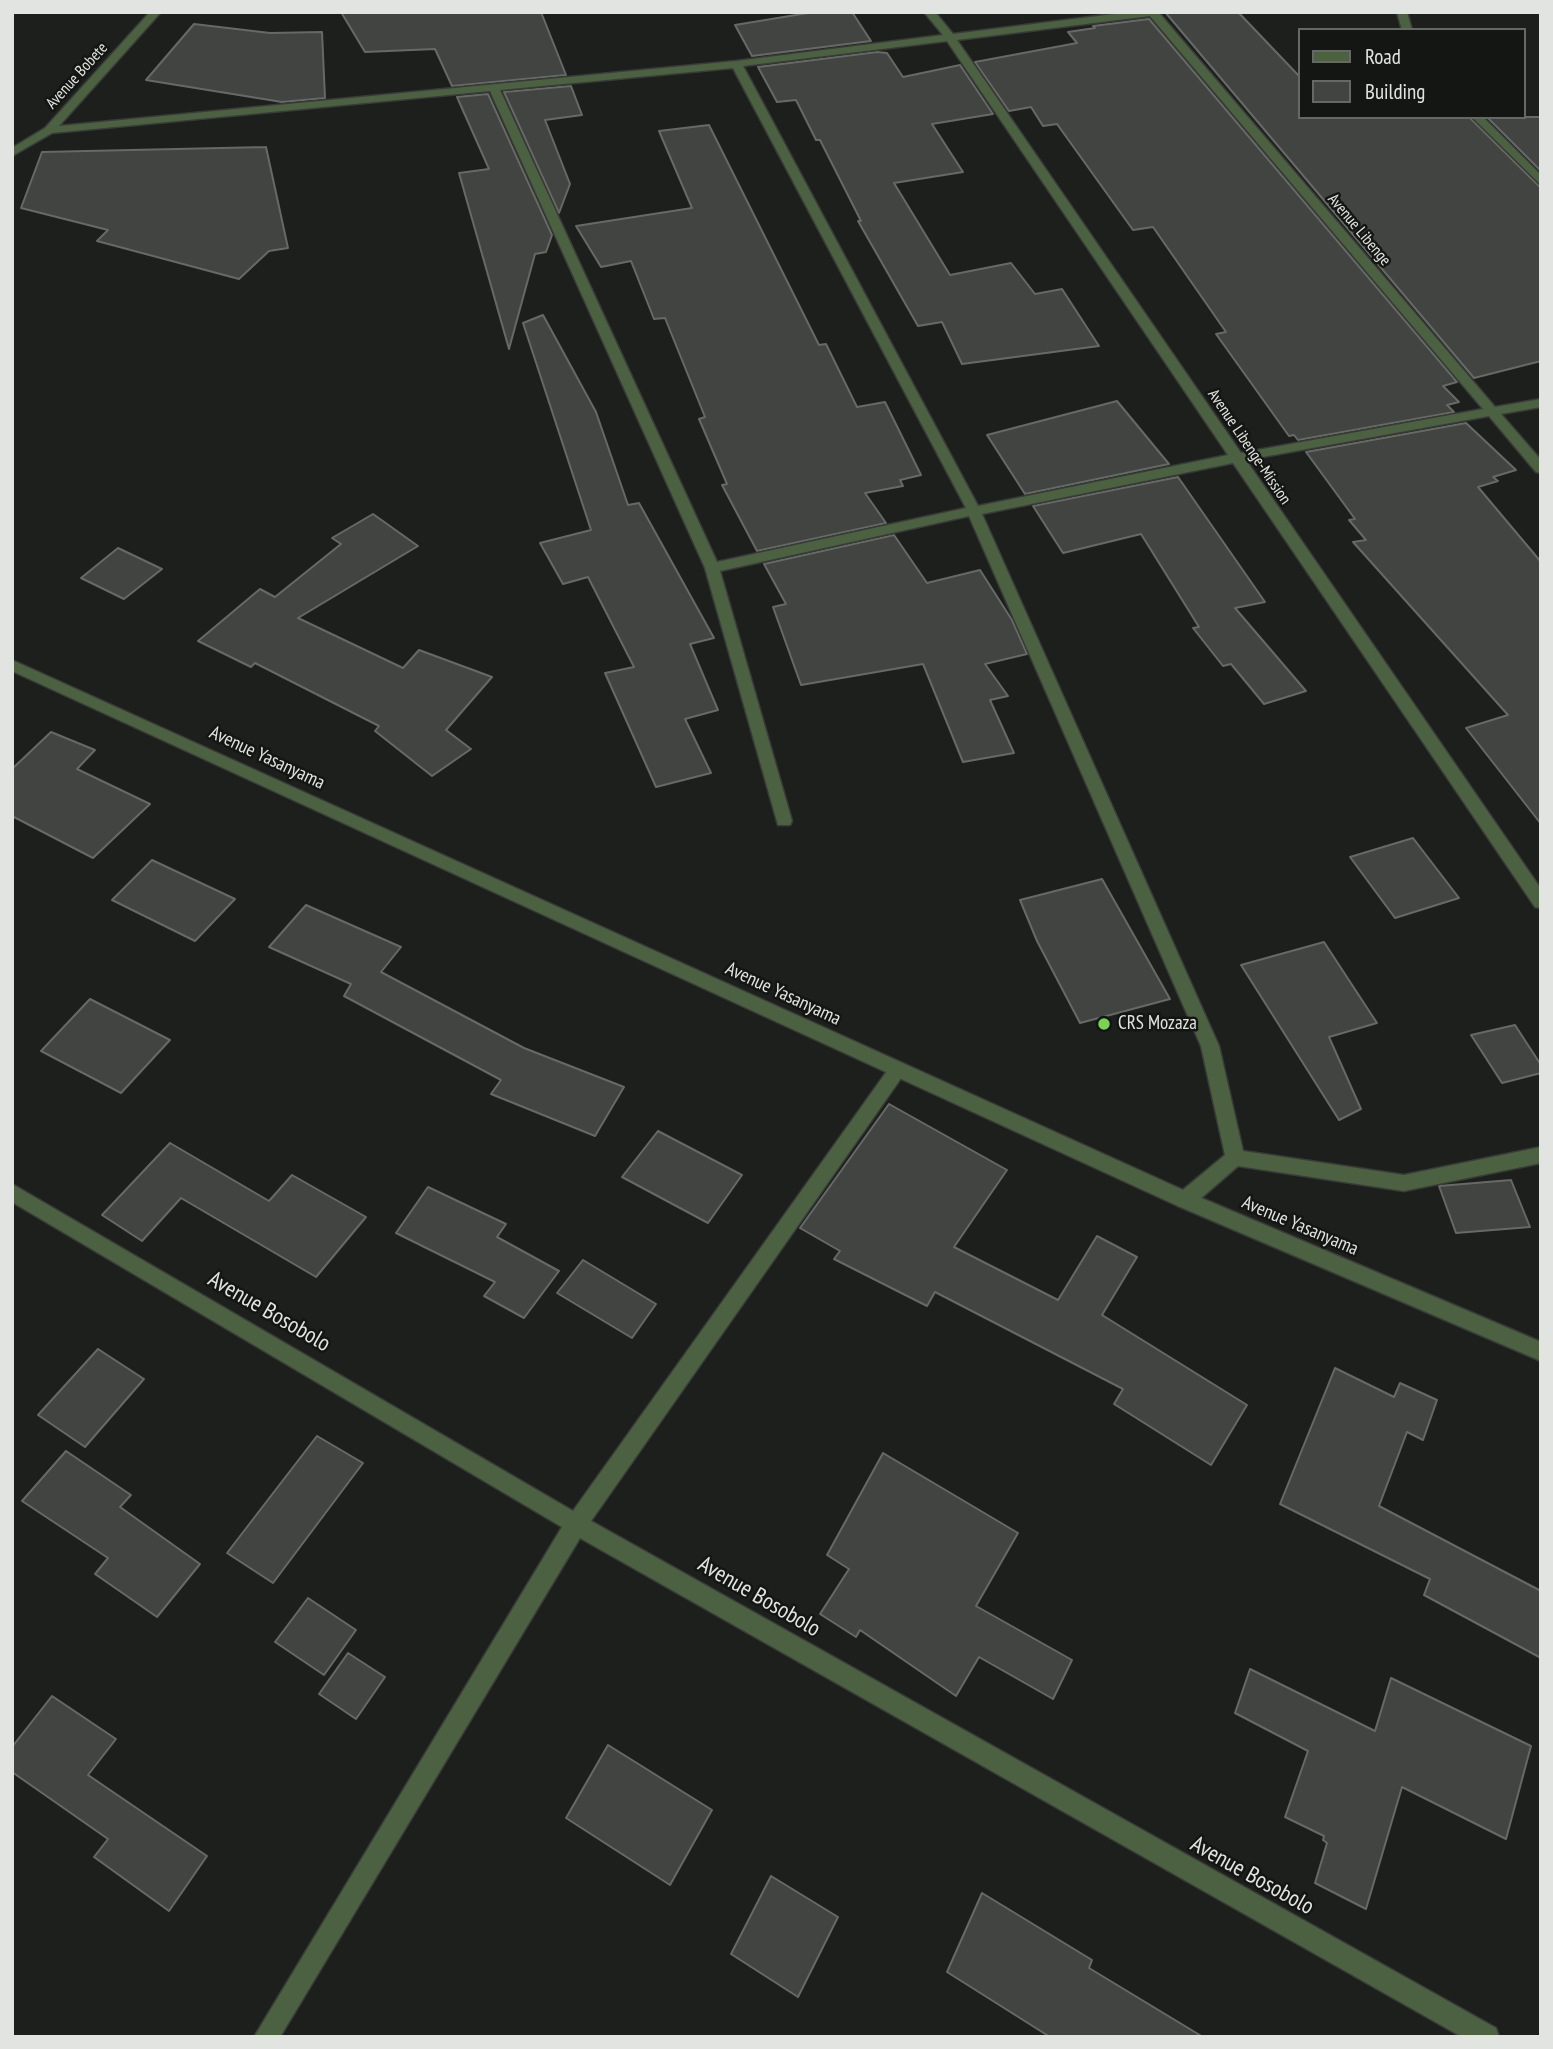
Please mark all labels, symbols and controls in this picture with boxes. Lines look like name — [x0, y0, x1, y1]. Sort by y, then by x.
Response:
legend — [1298, 28, 1525, 119]
street label: Avenue Bobete — [42, 39, 112, 113]
text: Road — [1365, 43, 1401, 70]
text: Building — [1365, 78, 1425, 105]
street label: Avenue Libenge — [1323, 190, 1395, 270]
street label: Avenue Libenge-Mission — [1203, 386, 1295, 508]
street label: Avenue Yasanyama — [206, 721, 328, 795]
street label: Avenue Yasanyama — [722, 957, 844, 1031]
place label: CRS Mozaza — [1118, 1013, 1197, 1035]
marker: CRS Mozaza — [1096, 1016, 1112, 1032]
street label: Avenue Yasanyama — [1238, 1191, 1362, 1261]
street label: Avenue Bosobolo — [203, 1266, 335, 1358]
street label: Avenue Bosobolo — [693, 1551, 825, 1643]
street label: Avenue Bosobolo — [1186, 1831, 1318, 1921]

